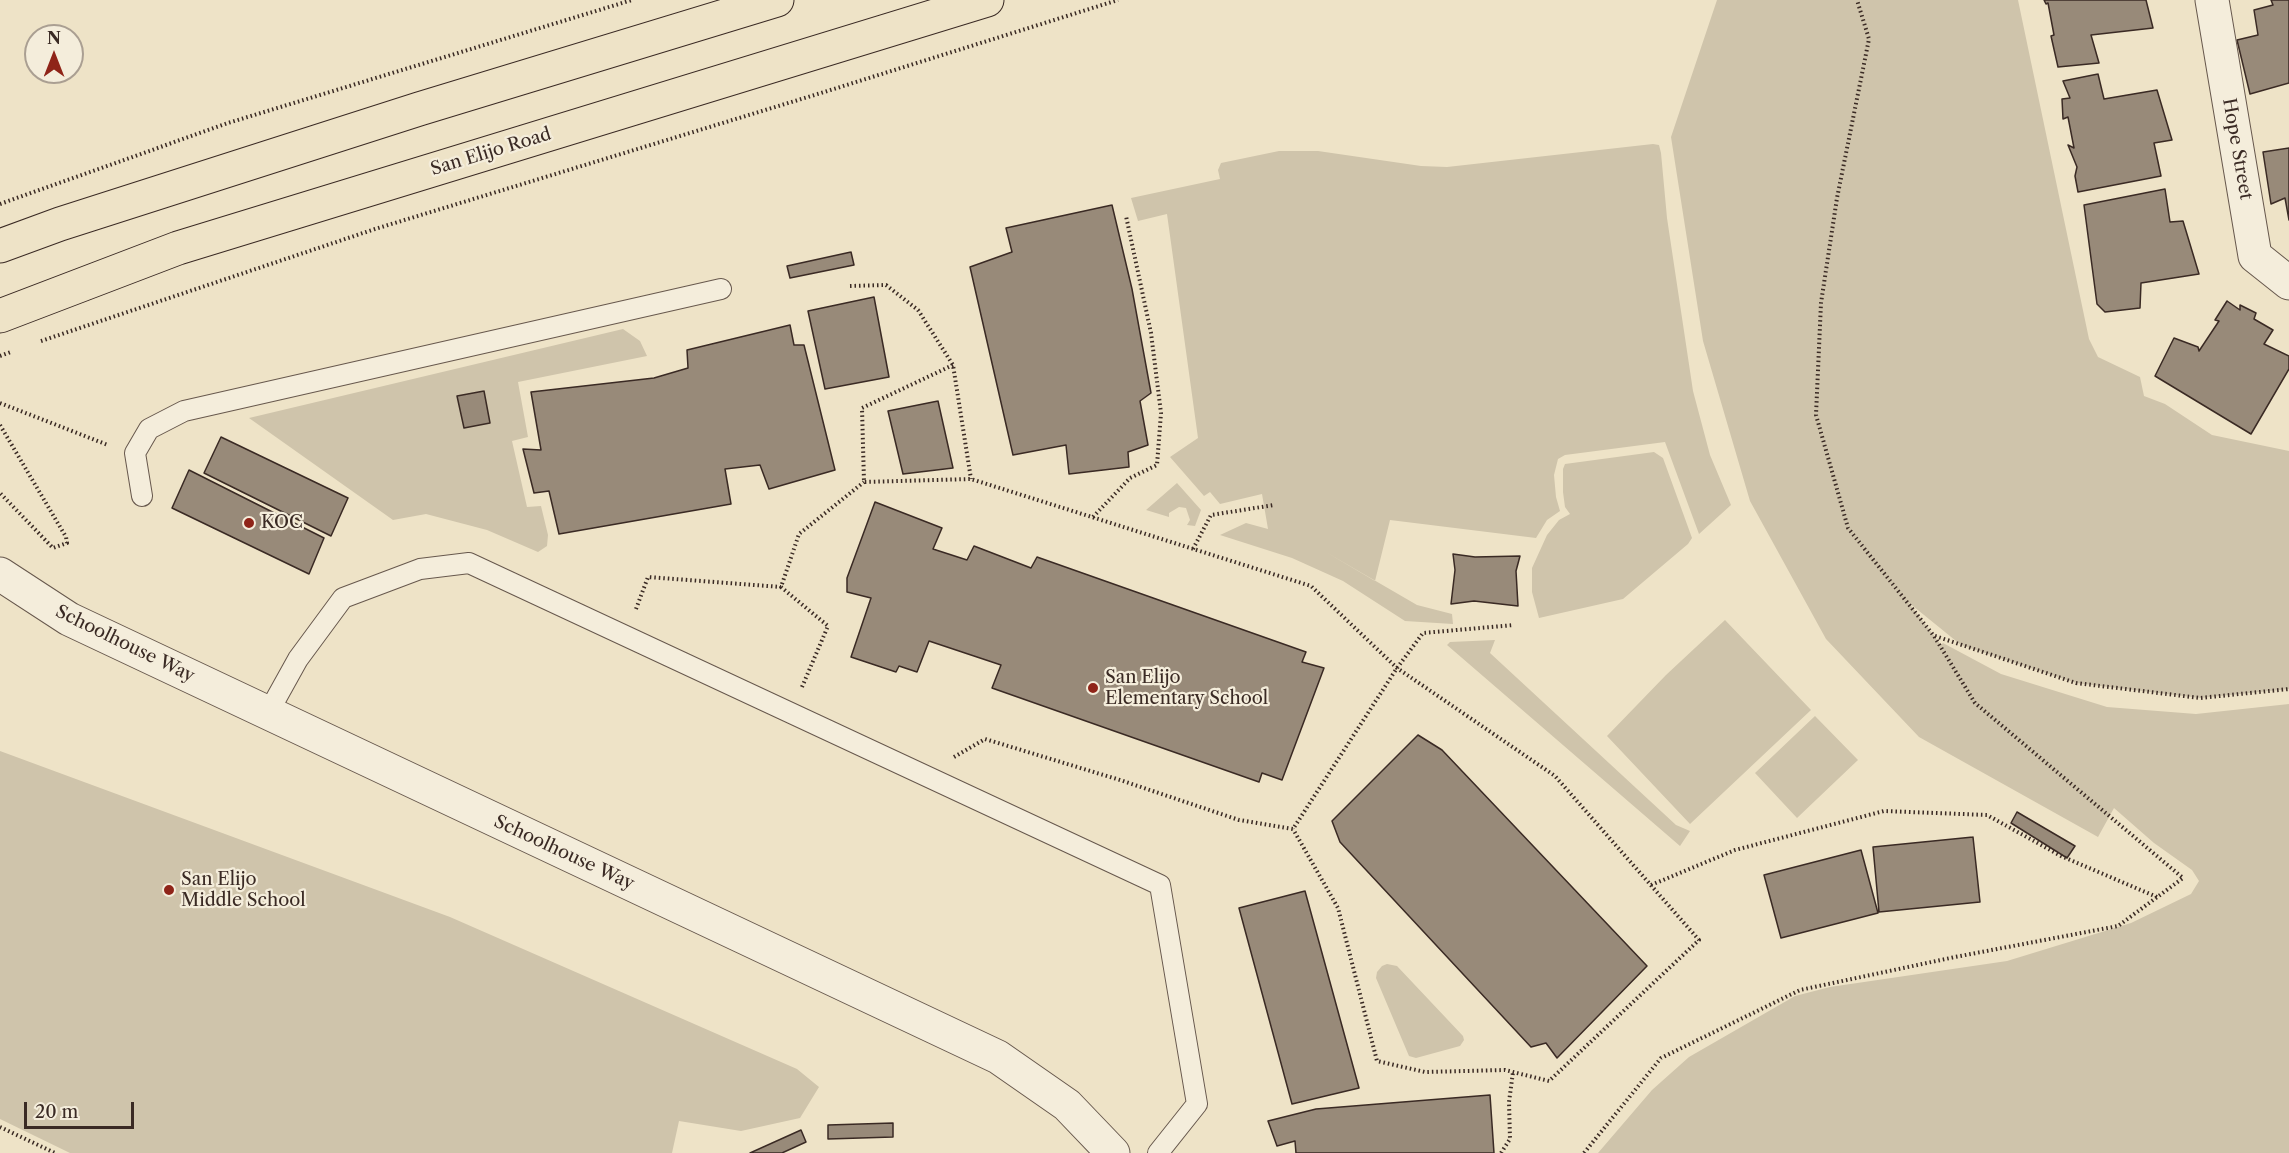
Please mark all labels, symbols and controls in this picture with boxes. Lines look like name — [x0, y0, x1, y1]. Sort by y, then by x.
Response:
north arrow — [24, 24, 84, 84]
text: N — [47, 28, 61, 48]
street label: Hope Street — [2217, 96, 2257, 202]
street label: San Elijo Road — [428, 123, 554, 181]
place label: KOC — [261, 512, 303, 534]
marker: KOC — [242, 516, 256, 530]
street label: Schoolhouse Way — [52, 601, 198, 687]
place label: San Elijo Elementary School — [1105, 667, 1268, 710]
marker: San Elijo Elementary School — [1086, 681, 1100, 695]
street label: Schoolhouse Way — [490, 811, 638, 895]
place label: San Elijo Middle School — [181, 869, 306, 912]
marker: San Elijo Middle School — [162, 883, 176, 897]
scale bar — [27, 1090, 136, 1128]
text: 20 m — [35, 1101, 78, 1123]

